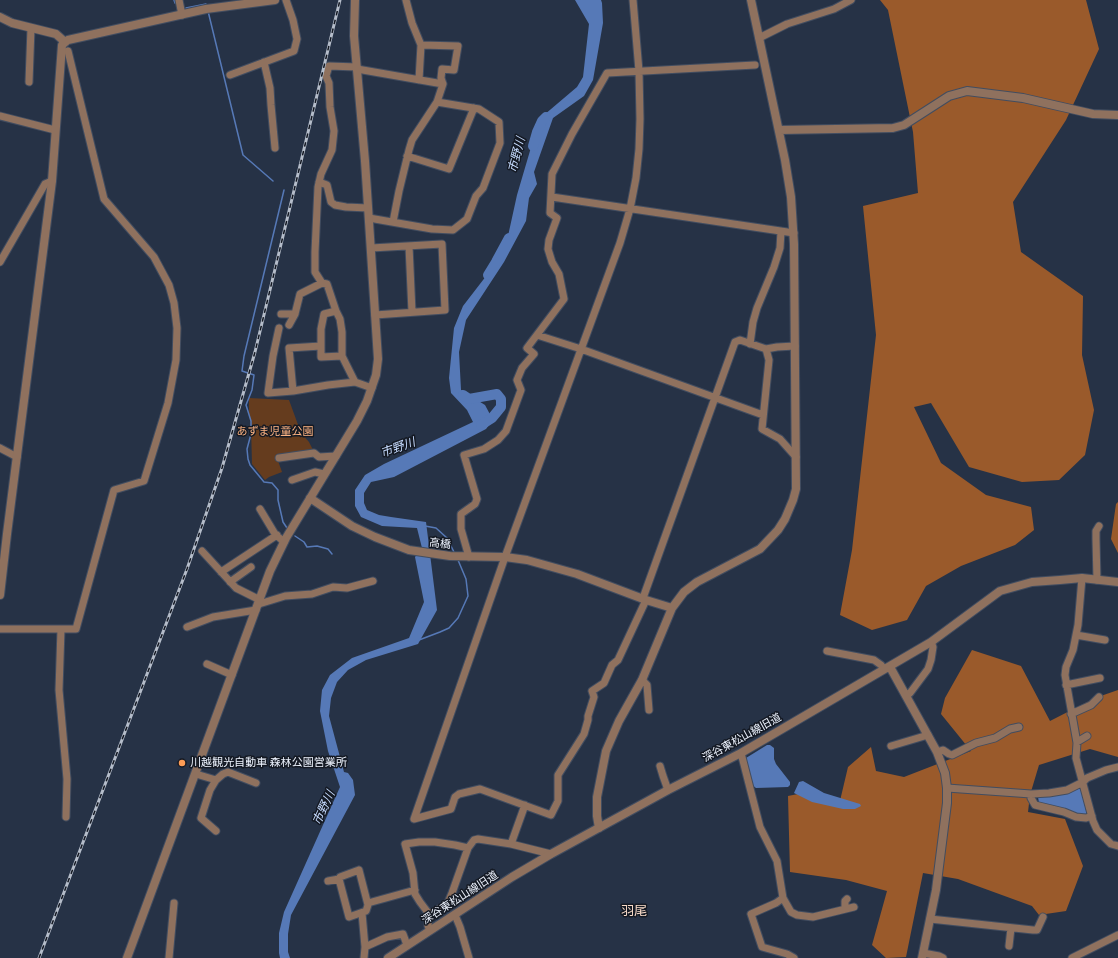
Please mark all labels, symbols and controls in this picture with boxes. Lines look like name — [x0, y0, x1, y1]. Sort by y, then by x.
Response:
water label: 市野川 — [505, 136, 529, 174]
park label: あずま児童公園 — [237, 425, 313, 439]
water label: 市野川 — [379, 435, 417, 461]
street label: 高橋 — [428, 536, 452, 552]
street label: 深谷東松山線旧道 — [700, 711, 784, 765]
place label: 川越観光自動車 森林公園営業所 — [190, 756, 347, 770]
marker: 川越観光自動車 森林公園営業所 — [177, 758, 187, 768]
water label: 市野川 — [310, 789, 338, 827]
street label: 深谷東松山線旧道 — [420, 869, 500, 927]
district label: 羽尾 — [621, 903, 647, 919]

